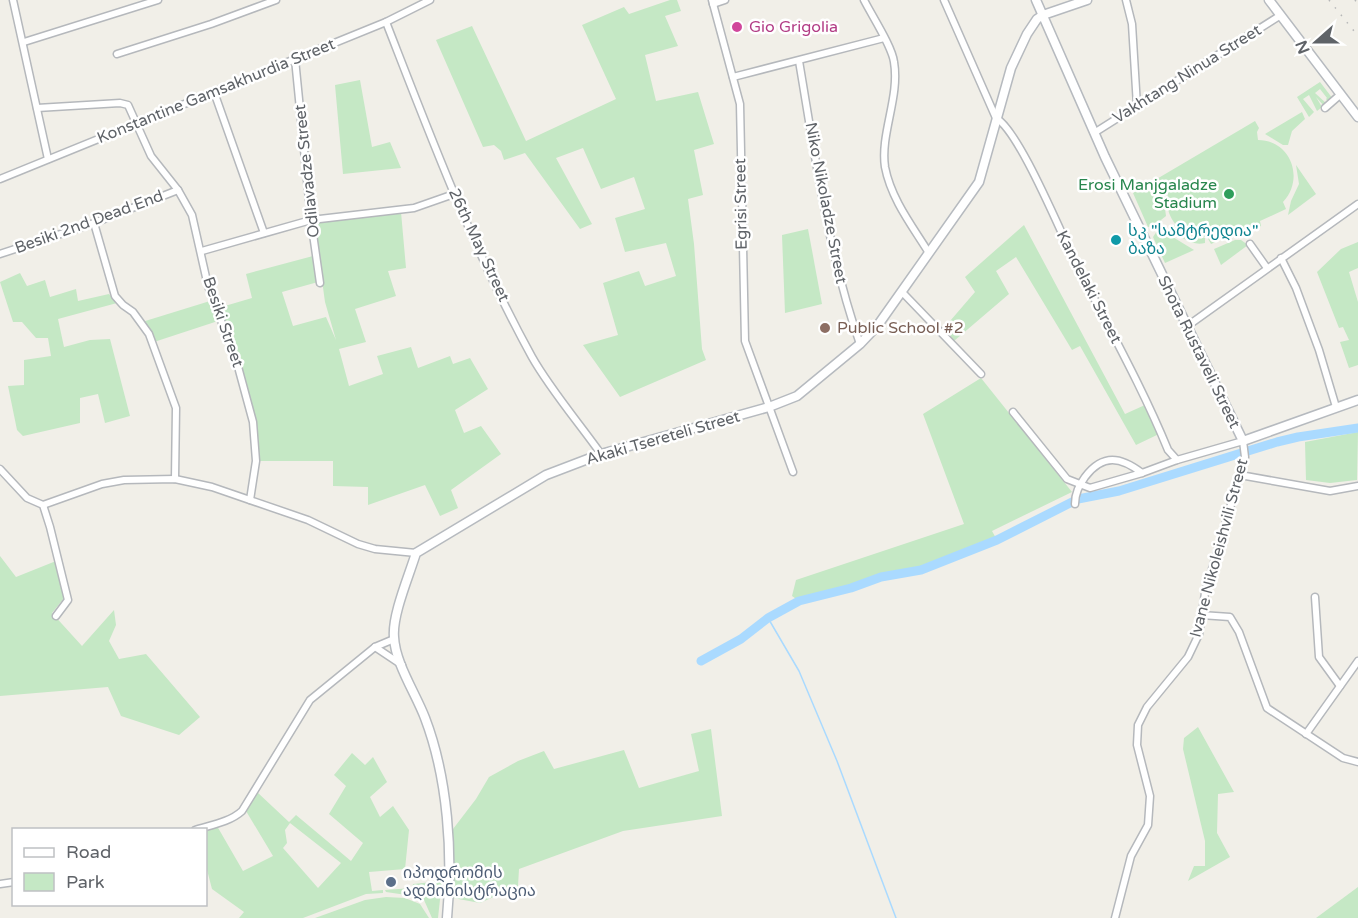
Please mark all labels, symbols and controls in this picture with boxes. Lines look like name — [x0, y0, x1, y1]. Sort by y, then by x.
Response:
north arrow — [1286, 12, 1346, 72]
place label: Gio Grigolia — [749, 17, 838, 37]
marker: Gio Grigolia — [730, 20, 744, 34]
street label: Vakhtang Ninua Street — [1109, 20, 1265, 128]
street label: Konstantine Gamsakhurdia Street — [94, 34, 338, 148]
text: N — [1291, 37, 1315, 57]
street label: Odilavadze Street — [290, 103, 324, 239]
street label: Niko Nikoladze Street — [801, 121, 851, 285]
street label: Egrisi Street — [730, 158, 752, 250]
place label: Erosi Manjgaladze Stadium — [1078, 175, 1217, 213]
street label: 26th May Street — [444, 185, 514, 305]
street label: Besiki 2nd Dead End — [12, 186, 166, 258]
marker: Erosi Manjgaladze Stadium — [1222, 187, 1236, 201]
place label: სკ "სამტრედია" ბაზა — [1128, 221, 1258, 259]
street label: Kandelaki Street — [1052, 227, 1126, 347]
marker: სკ "სამტრედია" ბაზა — [1109, 233, 1123, 247]
street label: Shota Rustaveli Street — [1153, 272, 1245, 432]
street label: Besiki Street — [198, 274, 248, 370]
place label: Public School #2 — [837, 318, 964, 338]
marker: Public School #2 — [818, 321, 832, 335]
street label: Akaki Tsereteli Street — [584, 406, 742, 470]
street label: Ivane Nikoleishvili Street — [1185, 456, 1253, 640]
legend — [12, 828, 207, 906]
text: Road — [66, 841, 111, 863]
place label: იპოდრომის ადმინისტრაცია — [403, 863, 536, 901]
text: Park — [66, 871, 105, 893]
marker: იპოდრომის ადმინისტრაცია — [384, 875, 398, 889]

